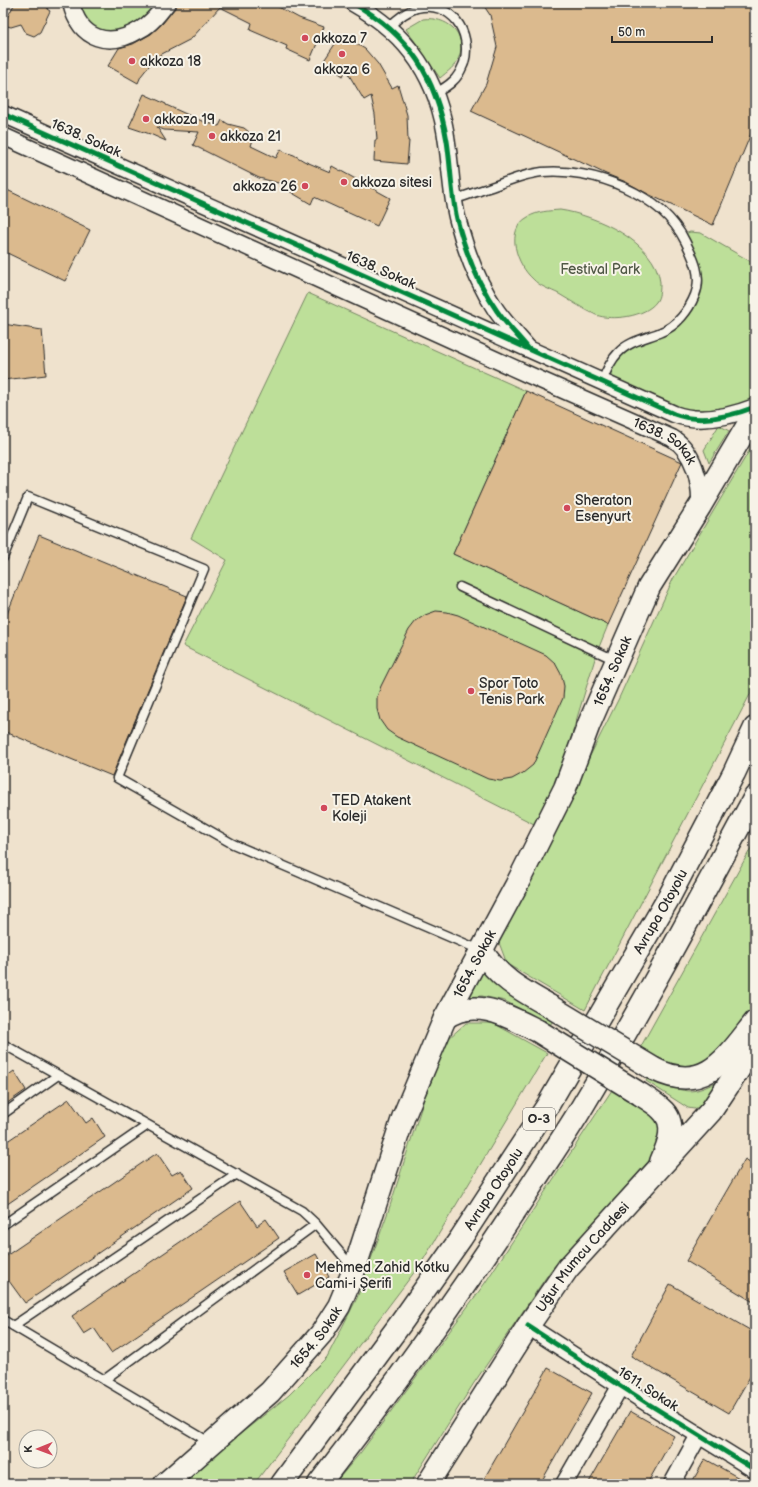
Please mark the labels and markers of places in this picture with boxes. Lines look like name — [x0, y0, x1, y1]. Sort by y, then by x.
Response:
place label: akkoza 7 — [313, 30, 367, 47]
marker: akkoza 7 — [300, 33, 310, 43]
marker: akkoza 6 — [337, 49, 347, 59]
place label: akkoza 18 — [140, 53, 201, 70]
marker: akkoza 18 — [127, 56, 137, 66]
place label: akkoza 6 — [314, 61, 370, 78]
place label: akkoza 19 — [154, 111, 215, 128]
marker: akkoza 19 — [141, 114, 151, 124]
place label: akkoza 21 — [220, 128, 281, 145]
marker: akkoza 21 — [207, 131, 217, 141]
place label: akkoza sitesi — [352, 174, 432, 191]
marker: akkoza sitesi — [339, 177, 349, 187]
place label: akkoza 26 — [233, 178, 297, 195]
marker: akkoza 26 — [300, 181, 310, 191]
place label: Sheraton Esenyurt — [575, 492, 632, 525]
marker: Sheraton Esenyurt — [562, 503, 572, 513]
place label: Spor Toto Tenis Park — [479, 675, 544, 708]
marker: Spor Toto Tenis Park — [466, 686, 476, 696]
place label: TED Atakent Koleji — [332, 792, 412, 825]
marker: TED Atakent Koleji — [319, 803, 329, 813]
place label: Mehmed Zahid Kotku Cami-i Şerifi — [315, 1259, 450, 1292]
marker: Mehmed Zahid Kotku Cami-i Şerifi — [302, 1270, 312, 1280]

